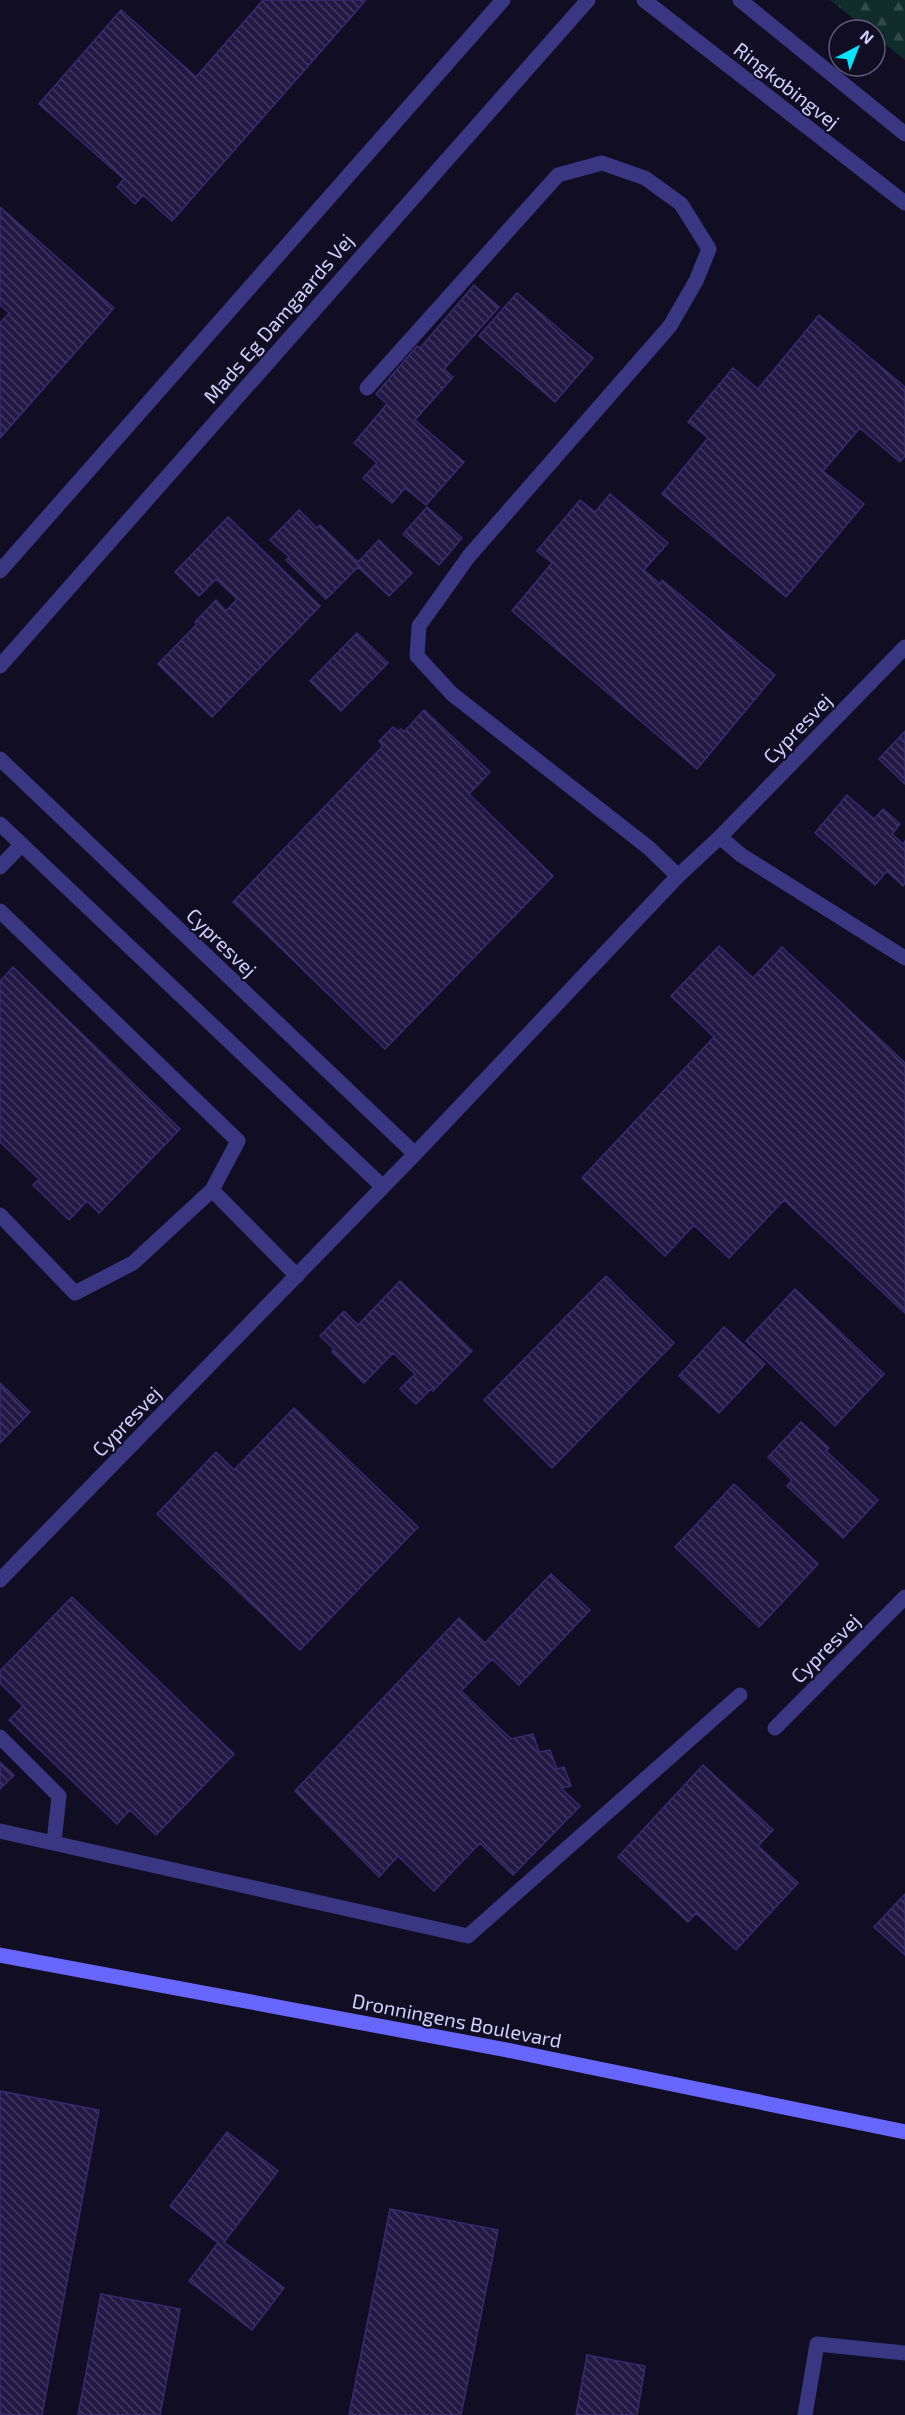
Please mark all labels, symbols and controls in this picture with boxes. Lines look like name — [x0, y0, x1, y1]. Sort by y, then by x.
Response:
north arrow — [827, 18, 887, 78]
text: N — [857, 26, 878, 47]
street label: Ringkøbingvej — [730, 36, 844, 134]
street label: Mads Eg Damgaards Vej — [198, 228, 358, 408]
street label: Cypresvej — [758, 688, 836, 768]
street label: Cypresvej — [182, 903, 262, 981]
street label: Cypresvej — [87, 1381, 165, 1461]
street label: Cypresvej — [785, 1608, 865, 1688]
street label: Dronningens Boulevard — [350, 1988, 564, 2052]

